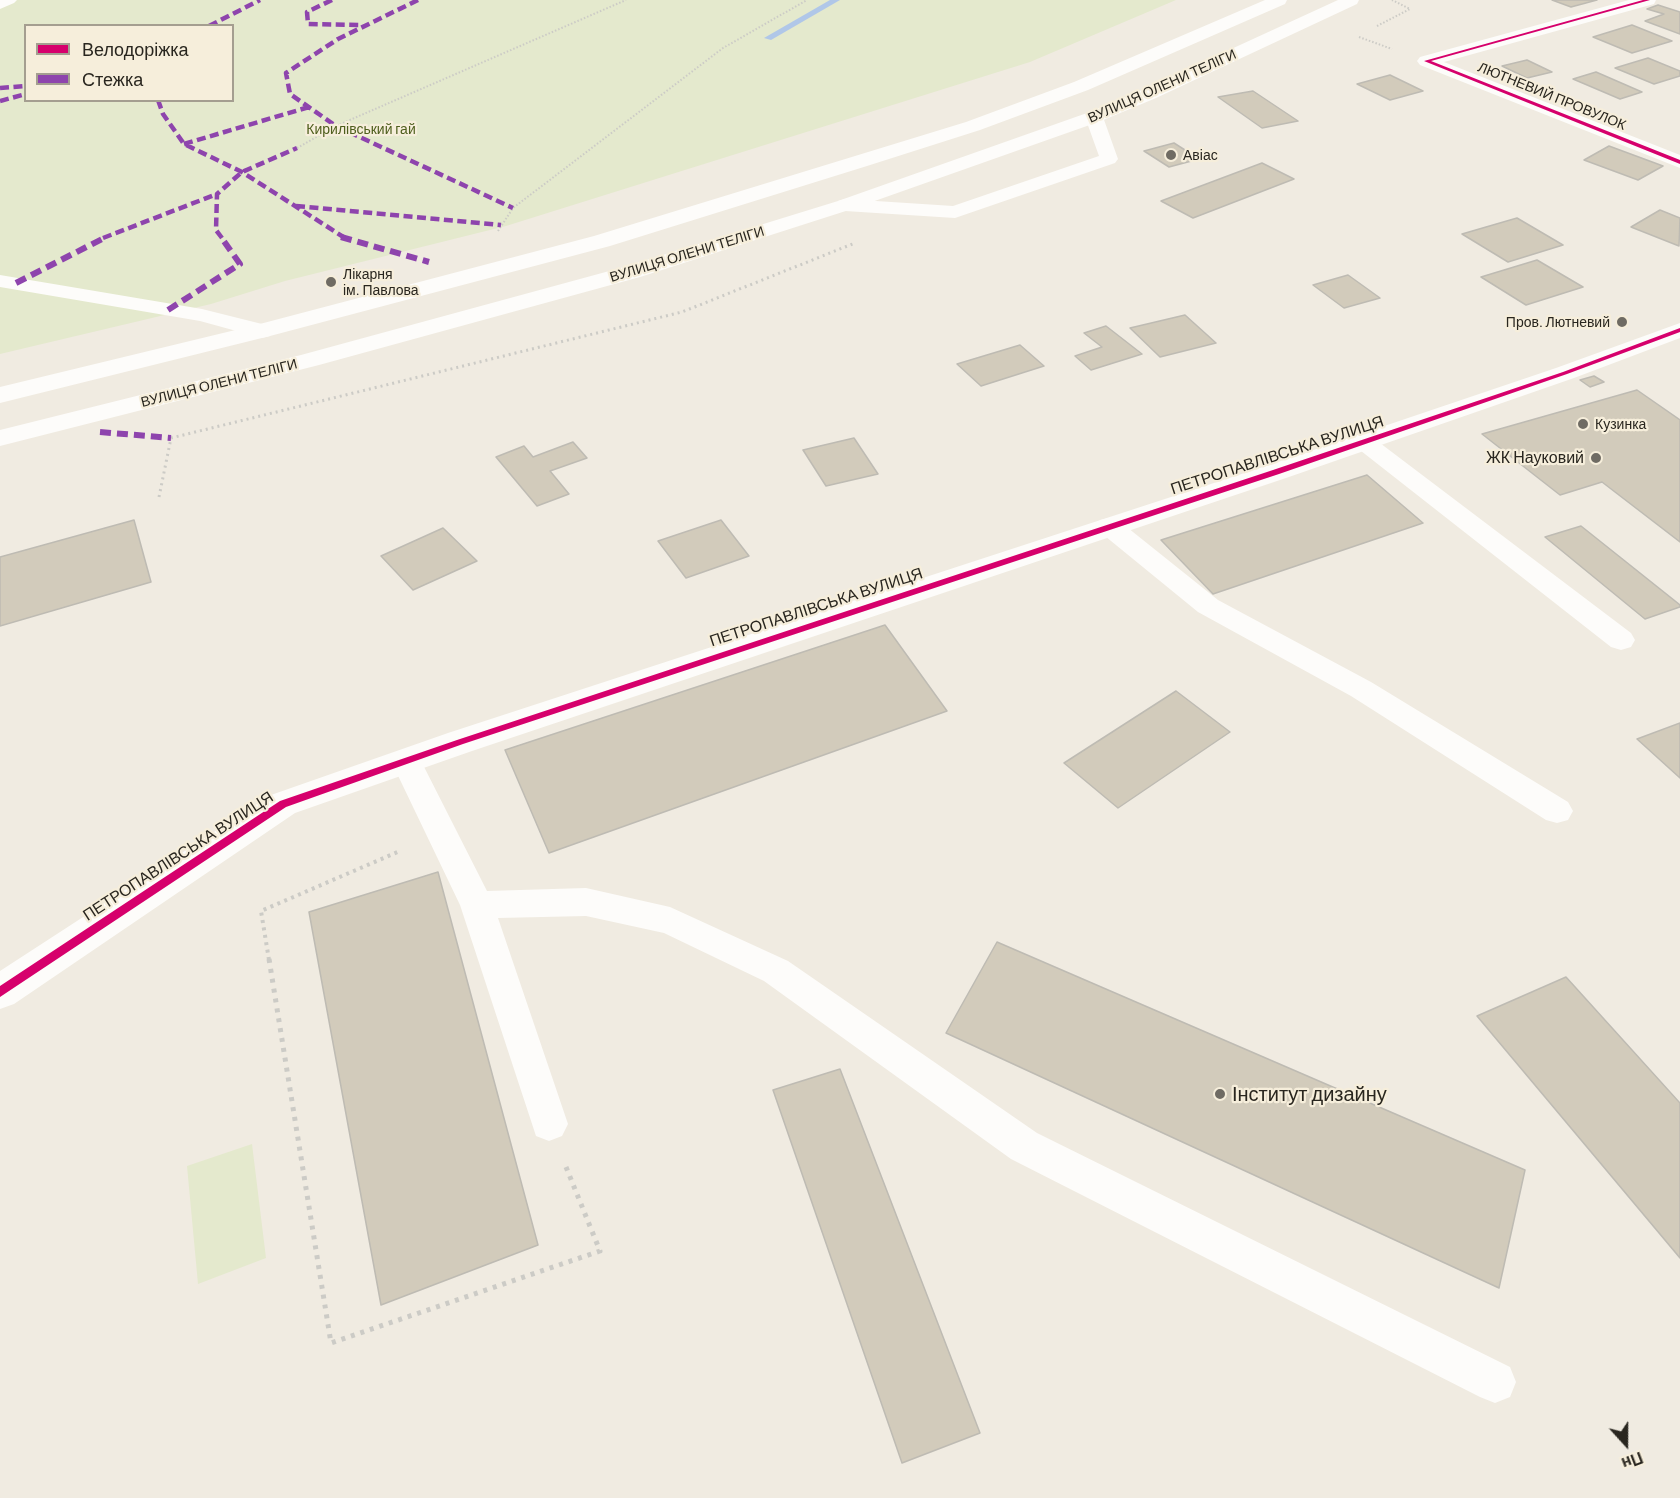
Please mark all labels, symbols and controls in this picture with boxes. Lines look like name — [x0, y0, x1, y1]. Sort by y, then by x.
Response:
legend — [24, 24, 234, 102]
text: Велодоріжка — [82, 38, 189, 60]
street label: ВУЛИЦЯ ОЛЕНИ ТЕЛІГИ — [1085, 46, 1239, 126]
street label: ЛЮТНЕВИЙ ПРОВУЛОК — [1475, 59, 1629, 133]
text: Стежка — [82, 68, 143, 90]
park label: Кирилівський гай — [306, 121, 416, 137]
place label: Авіас — [1183, 147, 1218, 163]
marker: Авіас — [1164, 148, 1178, 162]
street label: ВУЛИЦЯ ОЛЕНИ ТЕЛІГИ — [608, 222, 766, 286]
place label: Лікарня ім. Павлова — [343, 266, 419, 298]
marker: Лікарня ім. Павлова — [324, 275, 338, 289]
place label: Пров. Лютневий — [1506, 314, 1610, 330]
marker: Пров. Лютневий — [1615, 315, 1629, 329]
street label: ВУЛИЦЯ ОЛЕНИ ТЕЛІГИ — [139, 355, 299, 411]
street label: ПЕТРОПАВЛІВСЬКА ВУЛИЦЯ — [1168, 411, 1386, 499]
place label: Кузинка — [1595, 416, 1646, 432]
marker: Кузинка — [1576, 417, 1590, 431]
place label: ЖК Науковий — [1486, 448, 1584, 468]
marker: ЖК Науковий — [1589, 451, 1603, 465]
street label: ПЕТРОПАВЛІВСЬКА ВУЛИЦЯ — [707, 563, 925, 651]
street label: ПЕТРОПАВЛІВСЬКА ВУЛИЦЯ — [79, 787, 277, 925]
place label: Інститут дизайну — [1232, 1082, 1387, 1106]
marker: Інститут дизайну — [1213, 1087, 1227, 1101]
north arrow — [1596, 1414, 1656, 1474]
text: Пн — [1619, 1449, 1646, 1474]

